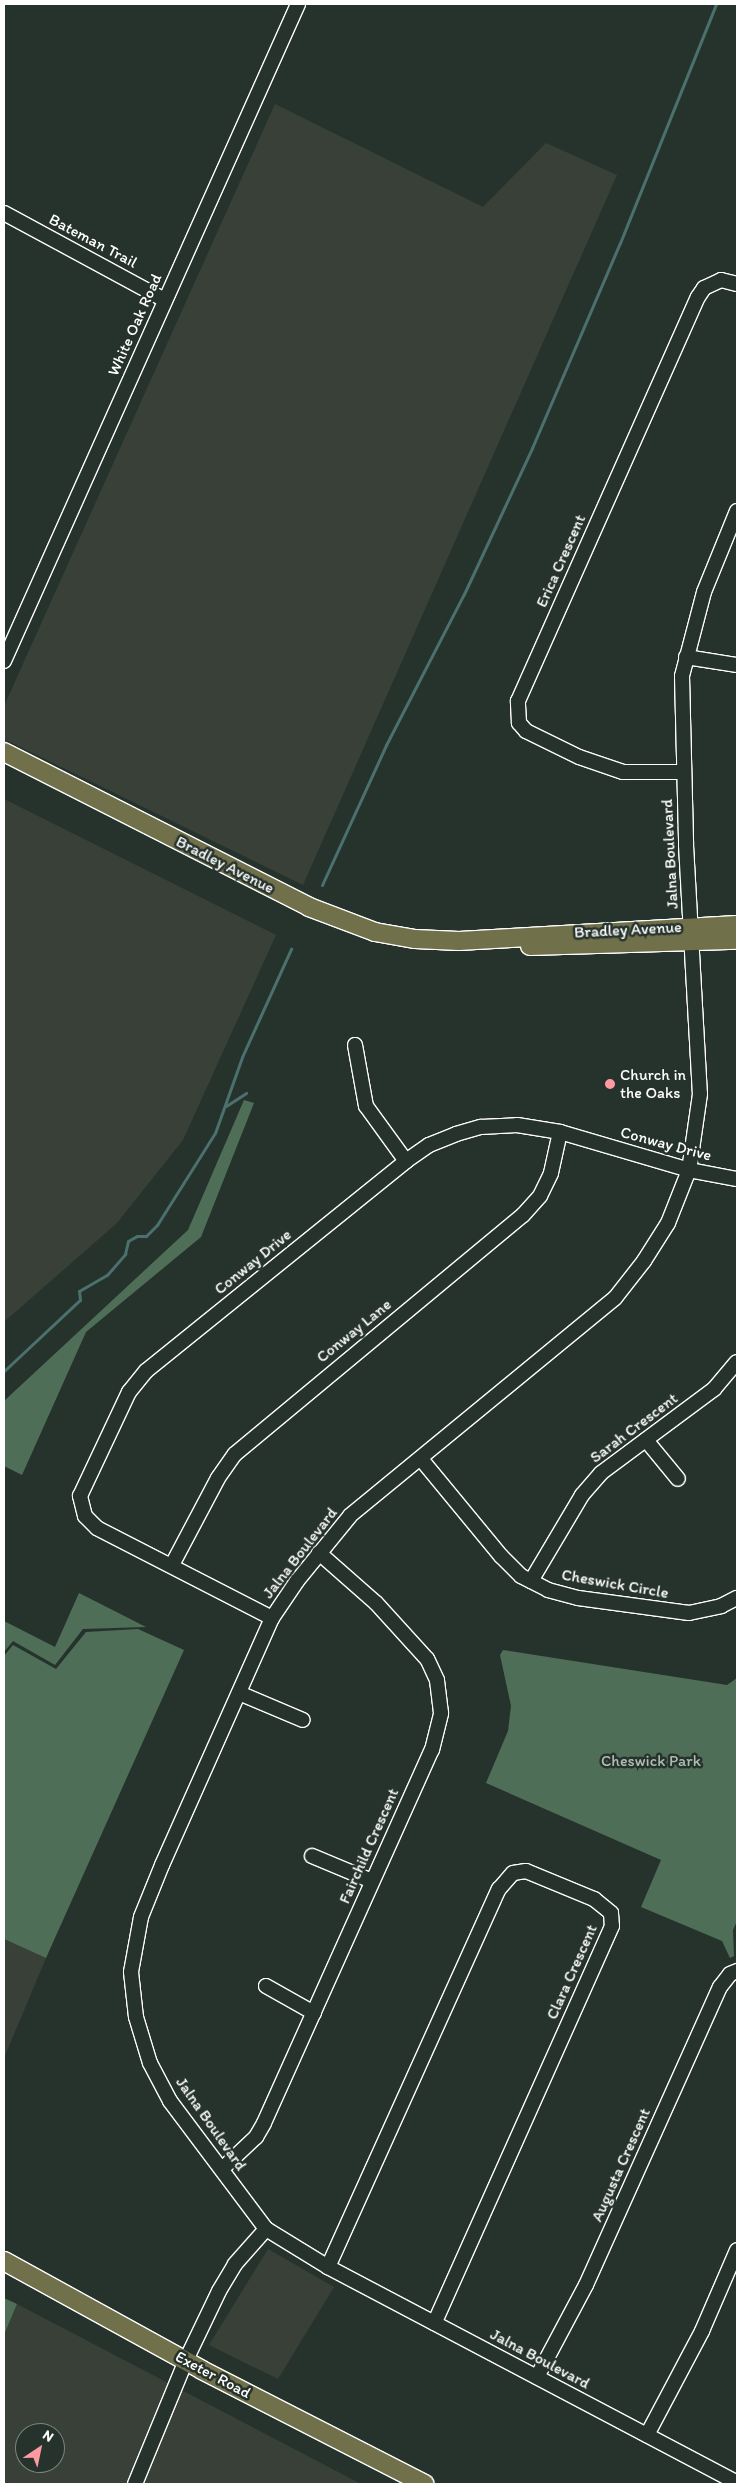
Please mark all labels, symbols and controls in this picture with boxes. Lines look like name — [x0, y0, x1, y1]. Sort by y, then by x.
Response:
street label: Bateman Trail — [46, 210, 140, 272]
street label: White Oak Road — [104, 271, 166, 379]
street label: Erica Crescent — [532, 512, 590, 610]
street label: Jalna Boulevard — [658, 798, 682, 910]
street label: Bradley Avenue — [173, 832, 277, 898]
street label: Bradley Avenue — [574, 918, 682, 942]
place label: Church in the Oaks — [620, 1065, 687, 1103]
marker: Church in the Oaks — [604, 1078, 616, 1090]
street label: Conway Drive — [618, 1123, 714, 1165]
street label: Conway Drive — [211, 1225, 295, 1299]
street label: Conway Lane — [313, 1295, 395, 1367]
street label: Sarah Crescent — [586, 1389, 682, 1467]
street label: Jalna Boulevard — [258, 1503, 342, 1603]
street label: Cheswick Circle — [560, 1565, 670, 1603]
park label: Cheswick Park — [601, 1751, 701, 1771]
street label: Fairchild Crescent — [335, 1785, 403, 1907]
street label: Clara Crescent — [542, 1921, 602, 2023]
street label: Jalna Boulevard — [171, 2073, 251, 2175]
street label: Augusta Crescent — [587, 2105, 655, 2225]
street label: Jalna Boulevard — [487, 2325, 593, 2393]
street label: Exeter Road — [172, 2347, 254, 2403]
north arrow — [15, 2423, 65, 2473]
text: N — [39, 2426, 57, 2446]

